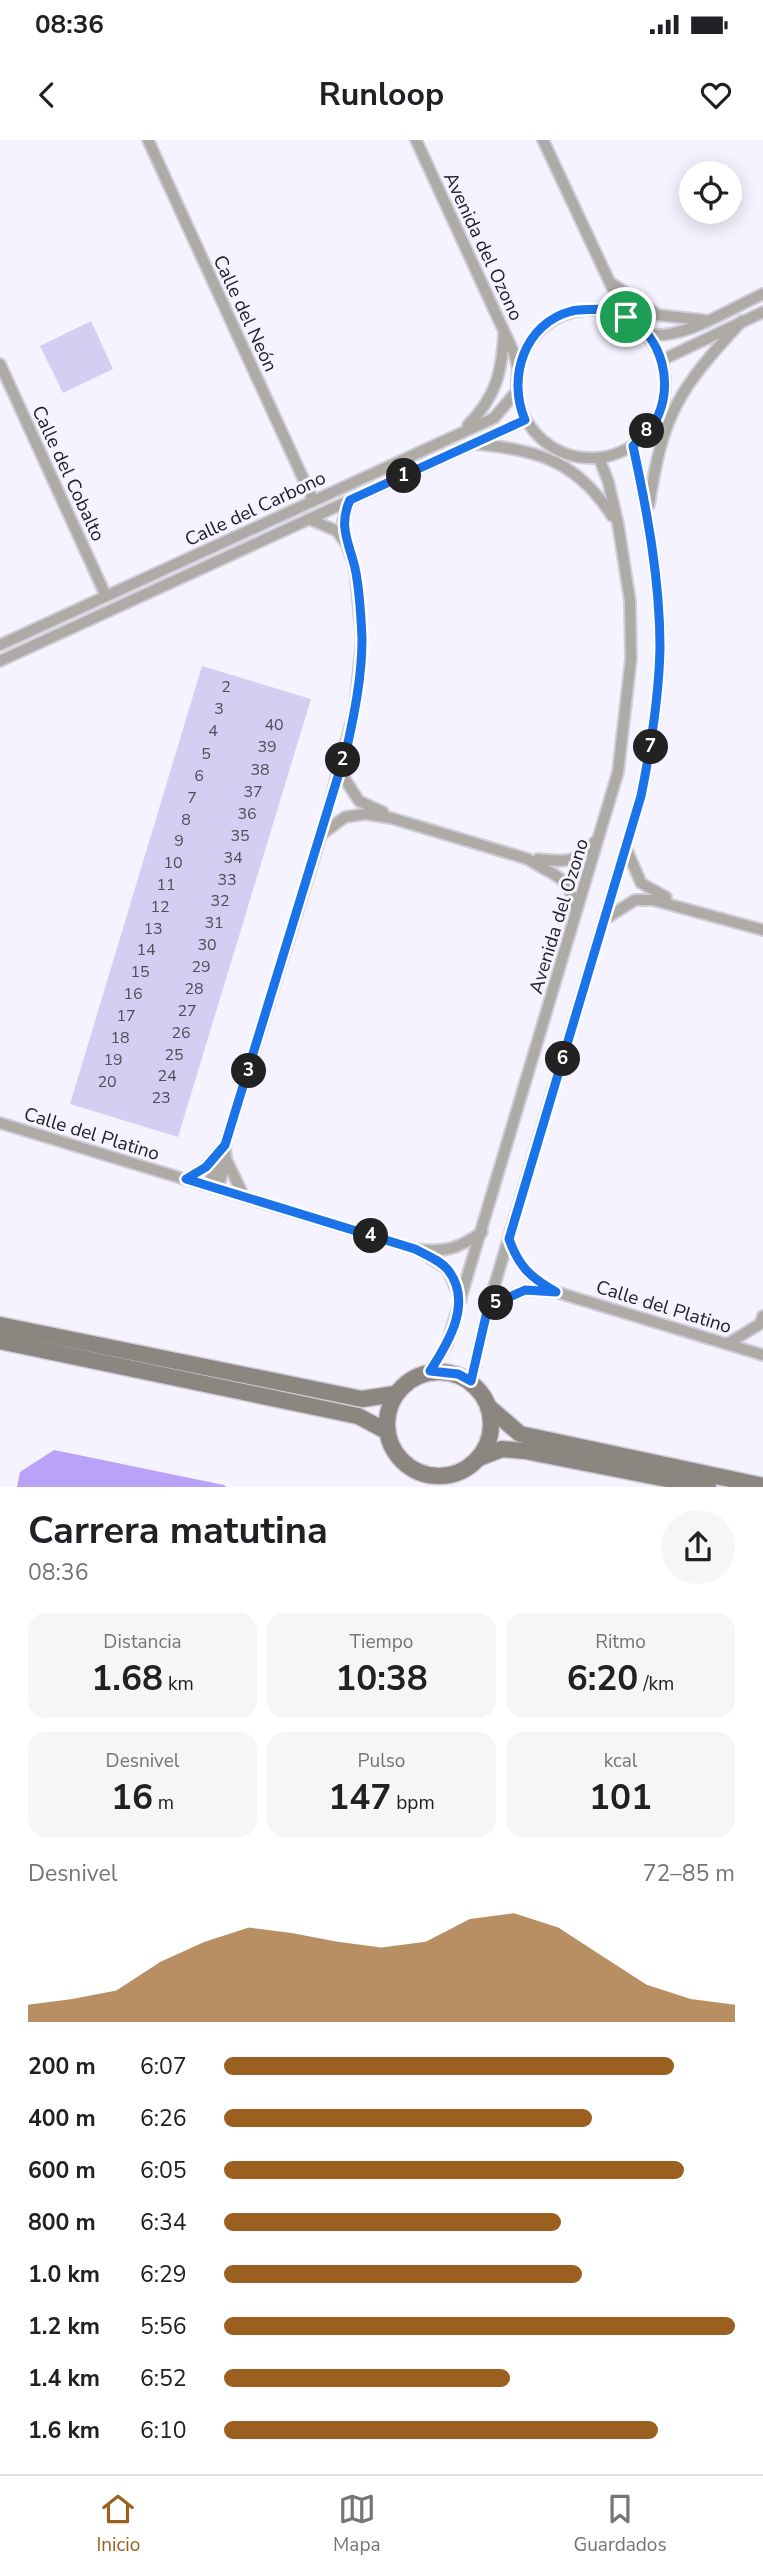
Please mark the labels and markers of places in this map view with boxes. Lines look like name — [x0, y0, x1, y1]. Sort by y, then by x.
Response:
pin — [596, 287, 656, 347]
pin: 8 — [630, 414, 664, 448]
pin: 1 — [386, 458, 422, 494]
pin: 7 — [634, 730, 668, 764]
pin: 2 — [326, 742, 360, 778]
pin: 6 — [546, 1042, 580, 1076]
pin: 3 — [232, 1054, 266, 1088]
pin: 4 — [354, 1218, 388, 1254]
pin: 5 — [478, 1286, 514, 1320]

